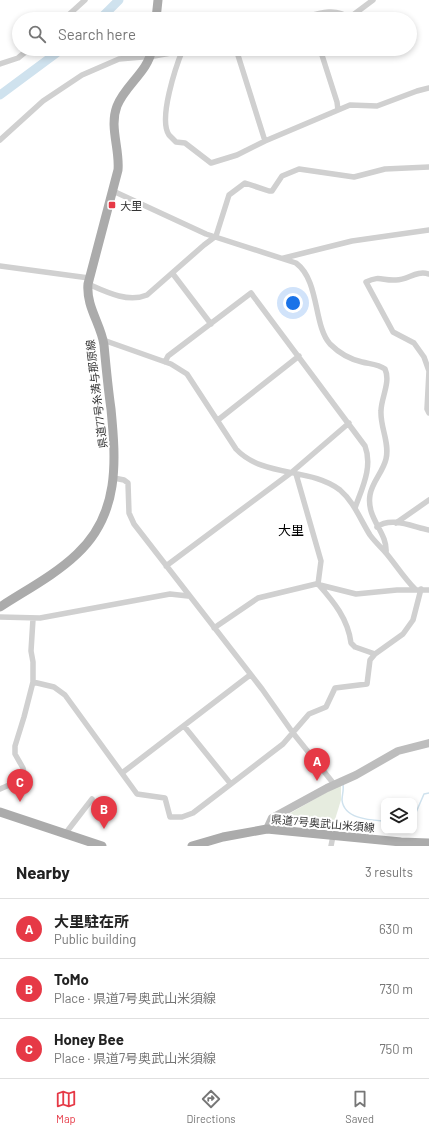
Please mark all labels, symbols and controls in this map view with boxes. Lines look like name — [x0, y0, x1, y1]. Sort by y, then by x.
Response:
search box — [12, 12, 417, 56]
icon: search — [26, 23, 48, 45]
text: Search here — [58, 25, 136, 43]
place label: 大里 — [120, 199, 142, 212]
marker: 大里 — [107, 200, 117, 210]
your location — [283, 293, 303, 313]
street label: 県道77号糸満与那原線 — [83, 339, 109, 449]
district label: 大里 — [278, 522, 304, 538]
pin: A — [304, 748, 330, 781]
pin: C — [7, 769, 33, 802]
pin: B — [91, 796, 117, 829]
map controls — [381, 798, 417, 834]
button: layers — [381, 798, 417, 834]
street label: 県道7号奥武山米須線 — [271, 812, 375, 834]
text: Nearby — [16, 862, 70, 882]
text: 3 results — [365, 864, 413, 880]
text: 大里駐在所 — [54, 912, 129, 930]
text: A — [25, 921, 33, 937]
text: 630 m — [379, 921, 413, 937]
text: Public building — [54, 931, 136, 947]
text: ToMo — [54, 970, 89, 988]
text: B — [25, 981, 33, 997]
text: 730 m — [379, 981, 413, 997]
text: Place · 県道7号奥武山米須線 — [54, 990, 216, 1006]
text: Honey Bee — [54, 1030, 124, 1048]
text: C — [25, 1041, 33, 1057]
text: 750 m — [379, 1041, 413, 1057]
text: Place · 県道7号奥武山米須線 — [54, 1050, 216, 1066]
tab: Map — [55, 1088, 77, 1125]
tab: Directions — [186, 1088, 236, 1125]
tab: Saved — [345, 1088, 374, 1125]

